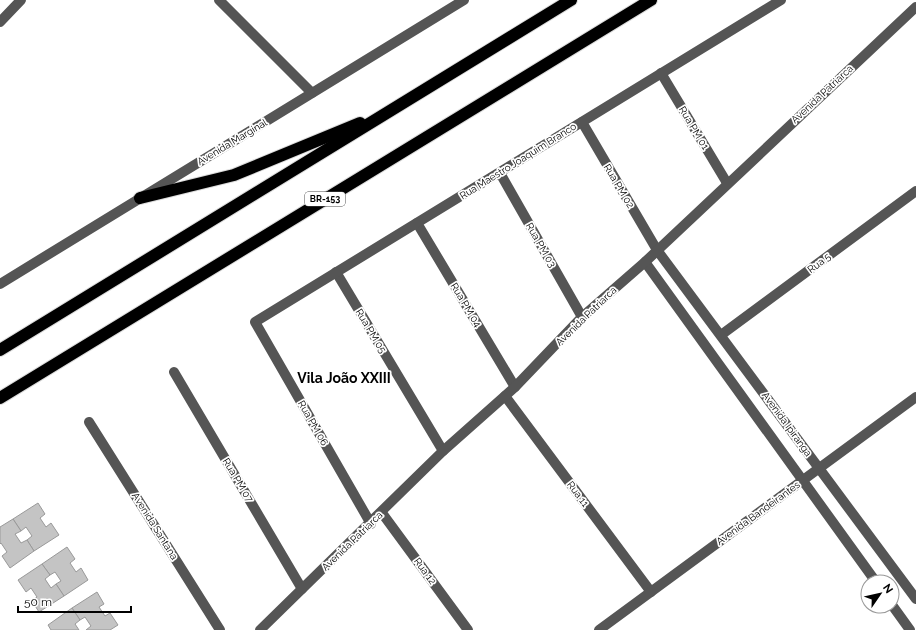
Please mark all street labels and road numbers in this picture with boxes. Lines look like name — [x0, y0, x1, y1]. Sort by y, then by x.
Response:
street label: Avenida Patriarca — [789, 63, 855, 125]
street label: Rua PM 01 — [677, 104, 712, 152]
street label: Avenida Marginal — [195, 117, 269, 167]
street label: Rua Maestro Joaquim Branco — [458, 120, 578, 201]
street label: Rua PM 02 — [602, 162, 636, 210]
road number: BR-153 — [305, 192, 345, 206]
street label: Rua PM 03 — [524, 221, 558, 269]
street label: Rua 5 — [805, 251, 833, 275]
street label: Rua PM 04 — [449, 281, 484, 330]
street label: Avenida Patriarca — [553, 284, 619, 348]
street label: Rua PM 05 — [354, 307, 389, 356]
street label: Avenida Ipiranga — [760, 390, 814, 458]
street label: Rua PM 06 — [296, 399, 330, 447]
street label: Rua PM 07 — [221, 456, 256, 505]
street label: Rua 11 — [565, 479, 592, 509]
street label: Avenida Bandeirantes — [714, 479, 802, 547]
street label: Avenida Santana — [130, 490, 180, 562]
street label: Avenida Patriarca — [319, 509, 385, 573]
street label: Rua 12 — [412, 556, 438, 586]

